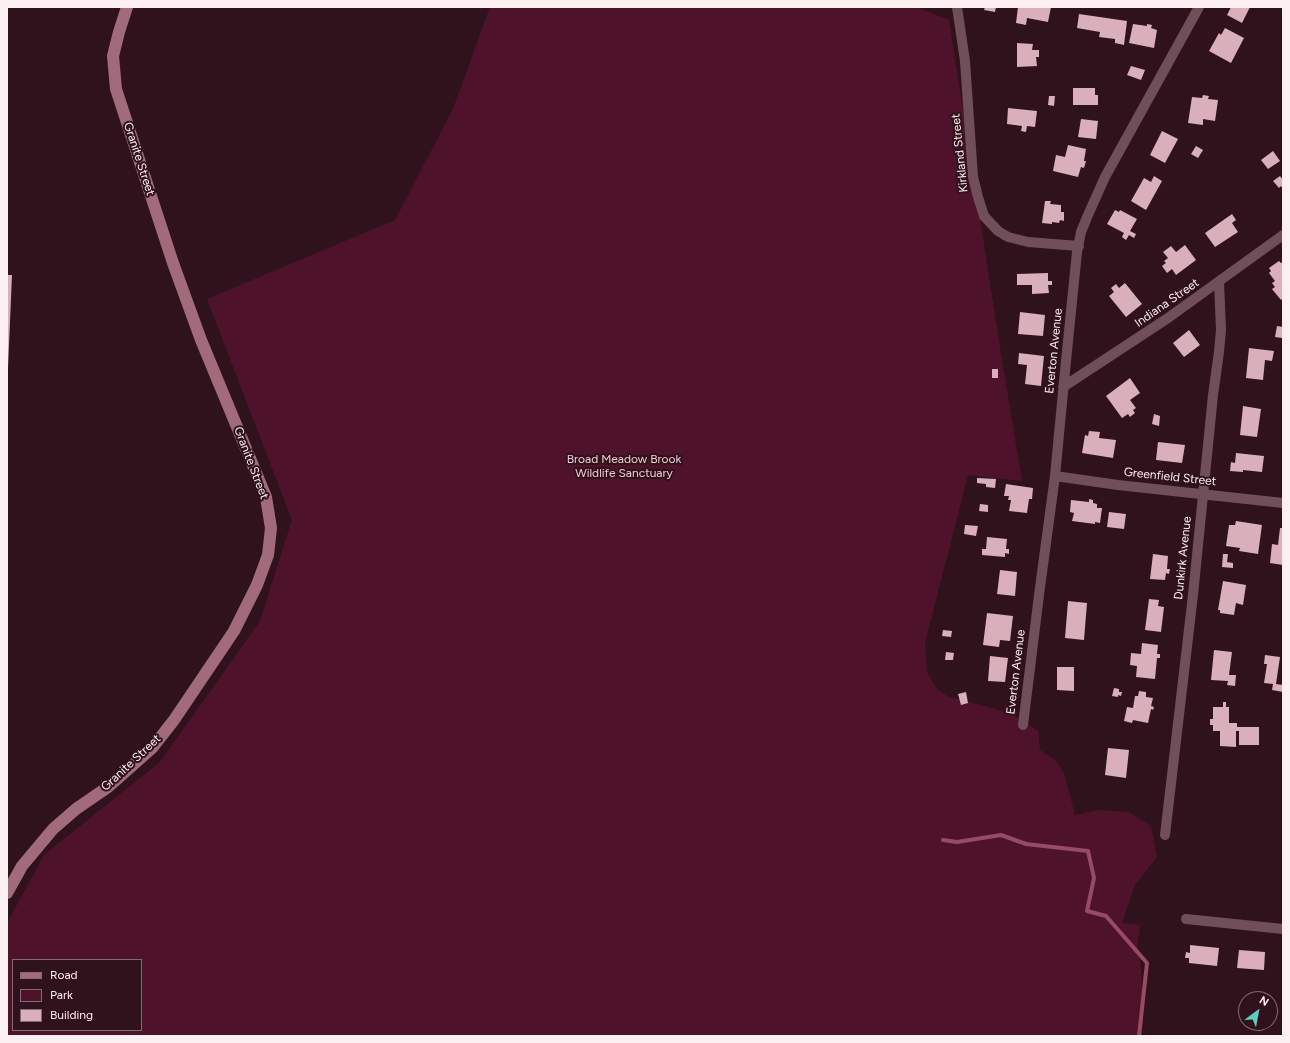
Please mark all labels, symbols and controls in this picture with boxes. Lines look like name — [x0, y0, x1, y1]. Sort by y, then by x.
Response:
street label: Kirkland Street — [949, 113, 971, 193]
street label: Granite Street — [120, 120, 158, 198]
street label: Indiana Street — [1132, 276, 1202, 330]
street label: Everton Avenue — [1042, 308, 1066, 394]
street label: Granite Street — [231, 425, 271, 501]
park label: Broad Meadow Brook Wildlife Sanctuary — [567, 452, 681, 480]
street label: Greenfield Street — [1123, 465, 1217, 489]
street label: Dunkirk Avenue — [1171, 516, 1195, 600]
street label: Everton Avenue — [1004, 629, 1028, 715]
street label: Granite Street — [98, 732, 164, 794]
legend — [12, 959, 142, 1031]
text: Road — [50, 968, 78, 982]
text: Park — [50, 988, 73, 1002]
north arrow — [1238, 991, 1278, 1031]
text: N — [1257, 993, 1271, 1009]
text: Building — [50, 1008, 93, 1022]

